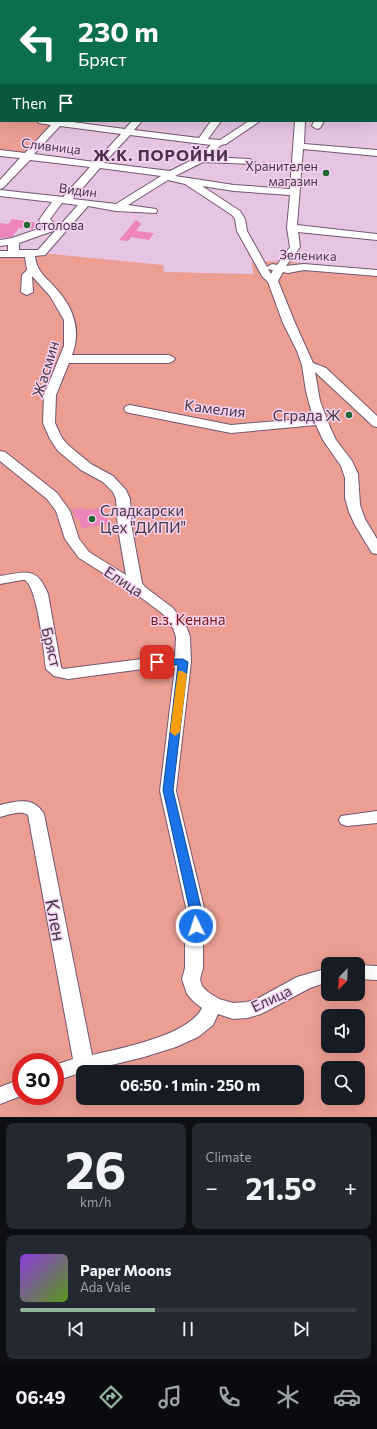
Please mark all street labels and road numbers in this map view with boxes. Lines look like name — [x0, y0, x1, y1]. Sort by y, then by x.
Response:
street label: Сливница — [20, 134, 82, 158]
street label: Видин — [58, 179, 98, 201]
street label: Зеленика — [279, 246, 337, 264]
street label: Жасмин — [28, 338, 62, 400]
street label: Камелия — [183, 395, 247, 421]
street label: Елица — [101, 562, 147, 600]
street label: Бряст — [38, 625, 66, 669]
street label: Клен — [41, 897, 71, 943]
street label: Елица — [248, 981, 294, 1015]

